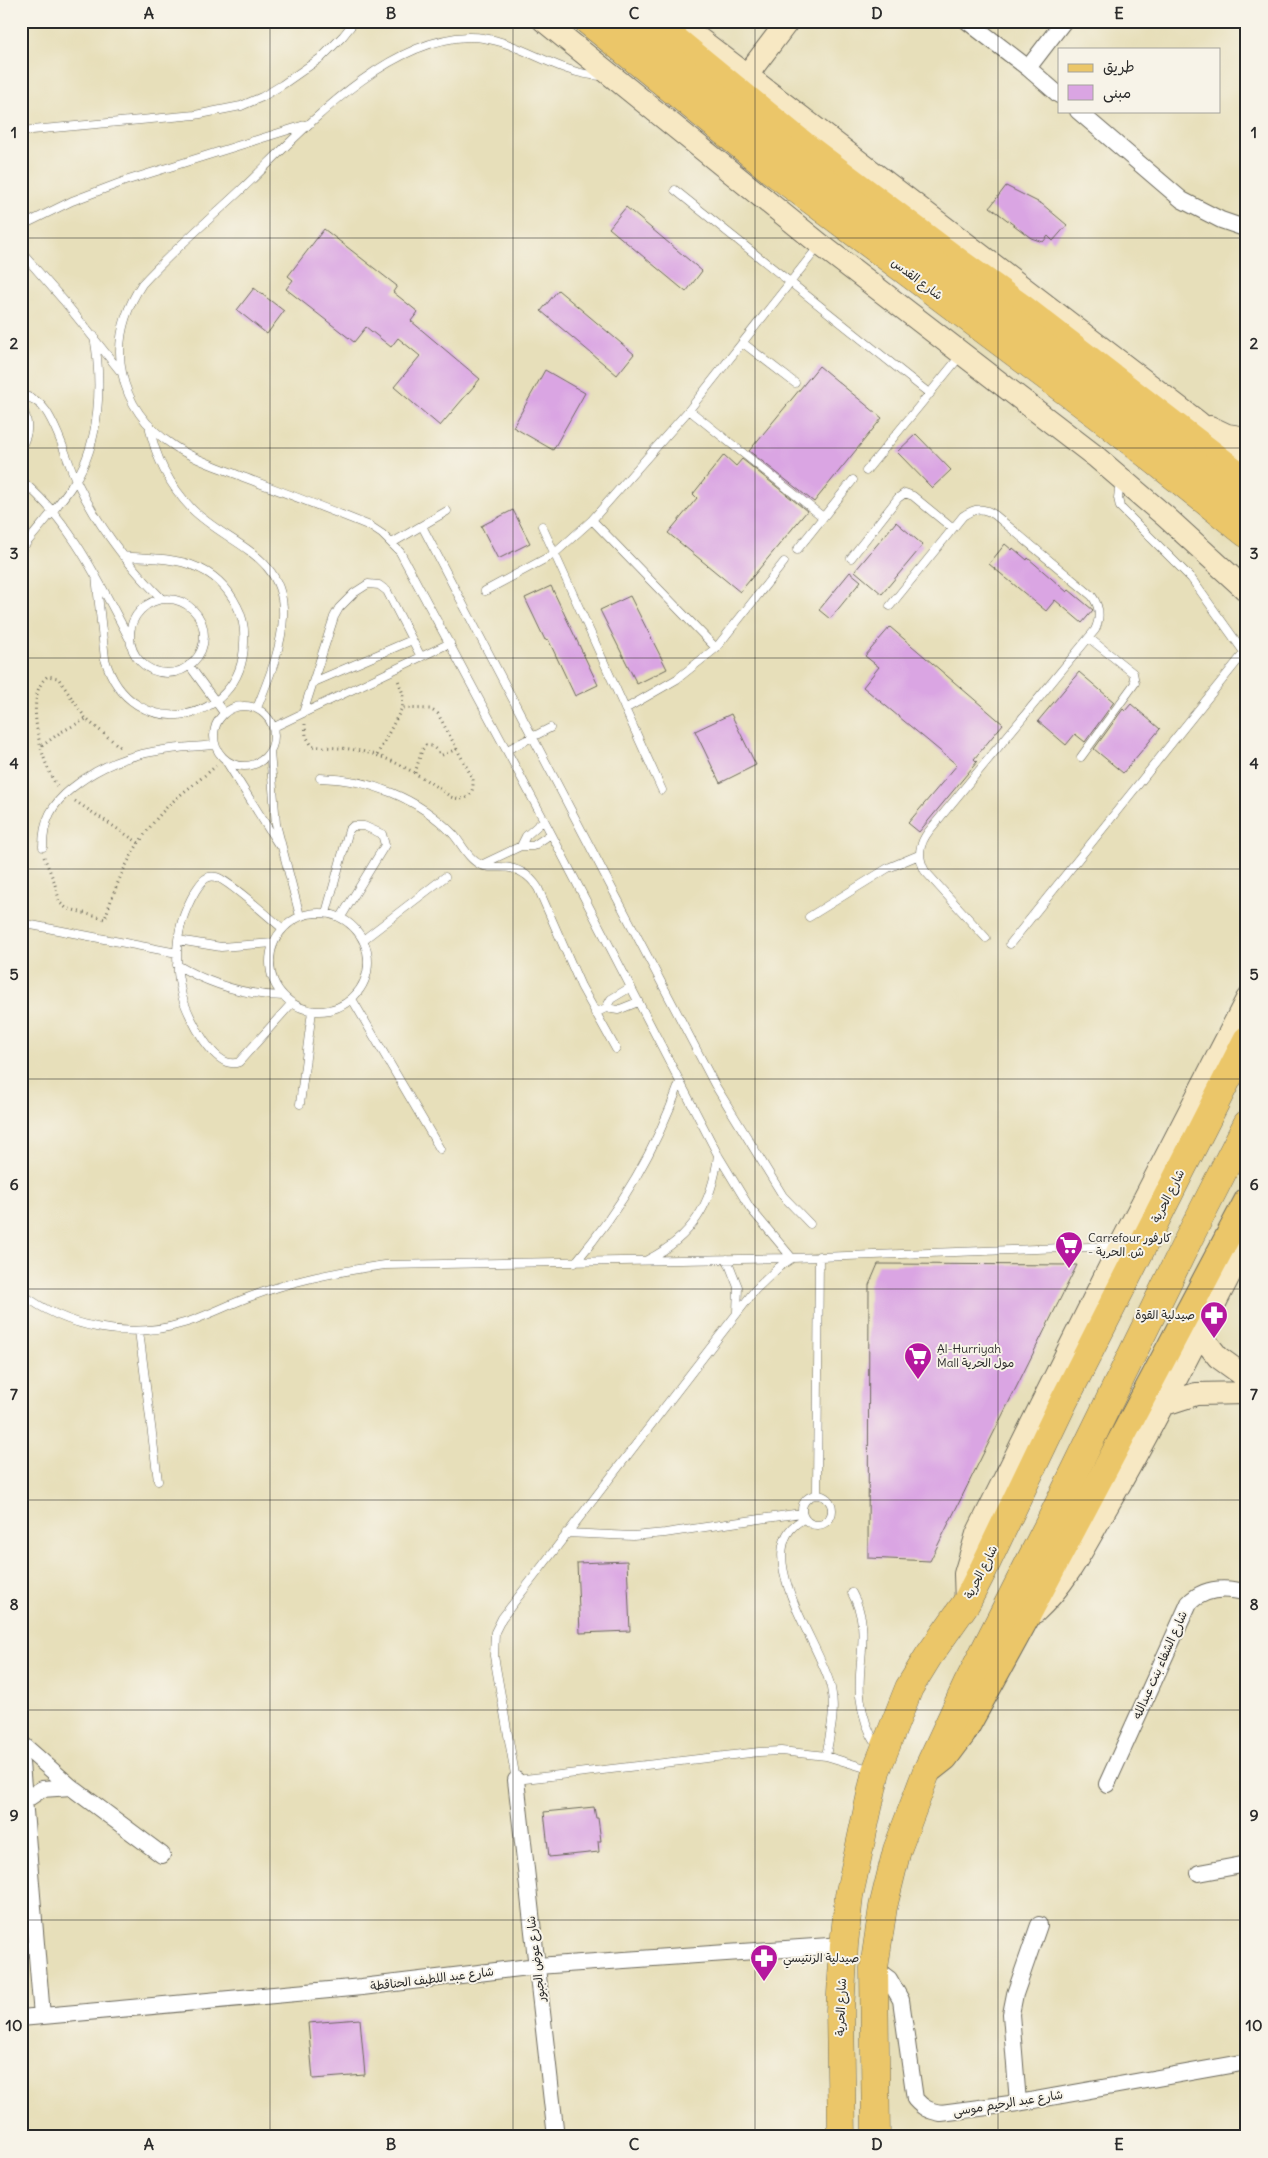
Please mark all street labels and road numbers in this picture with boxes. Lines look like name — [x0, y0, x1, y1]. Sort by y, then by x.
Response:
street label: شارع القدس — [888, 255, 946, 304]
street label: شارع الحرية — [1148, 1166, 1189, 1226]
street label: شارع الحرية — [961, 1542, 1002, 1602]
street label: شارع الشفاء بنت عبدالله — [1129, 1608, 1192, 1722]
street label: شارع عوض الجبور — [523, 1915, 550, 2004]
street label: شارع عبد اللطيف الحناقطة — [369, 1963, 495, 1996]
street label: شارع الحرية — [832, 1978, 851, 2036]
street label: شارع عبد الرحيم موسى — [952, 2086, 1064, 2121]

